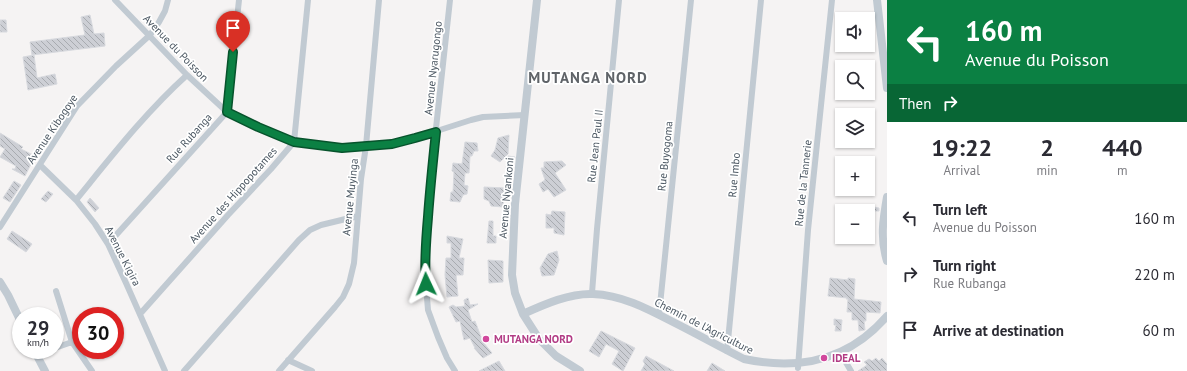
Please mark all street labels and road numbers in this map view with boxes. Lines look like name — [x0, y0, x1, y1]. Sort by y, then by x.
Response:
street label: Avenue du Poisson — [140, 12, 212, 84]
street label: Avenue Nyarugongo — [421, 20, 445, 116]
street label: Avenue Kibogoye — [24, 91, 81, 167]
street label: Rue Jean Paul II — [584, 109, 606, 183]
street label: Rue Rubanga — [163, 110, 215, 166]
street label: Rue Buyogoma — [654, 120, 676, 192]
street label: Rue de la Tannerie — [791, 139, 815, 227]
street label: Avenue des Hippopotames — [186, 144, 280, 246]
street label: Rue Imbo — [725, 152, 743, 198]
street label: Avenue Nyankoni — [495, 157, 517, 239]
street label: Avenue Muyinga — [339, 158, 361, 236]
street label: Avenue Kigira — [102, 224, 144, 288]
street label: Chemin de l'Agriculture — [652, 295, 756, 357]

